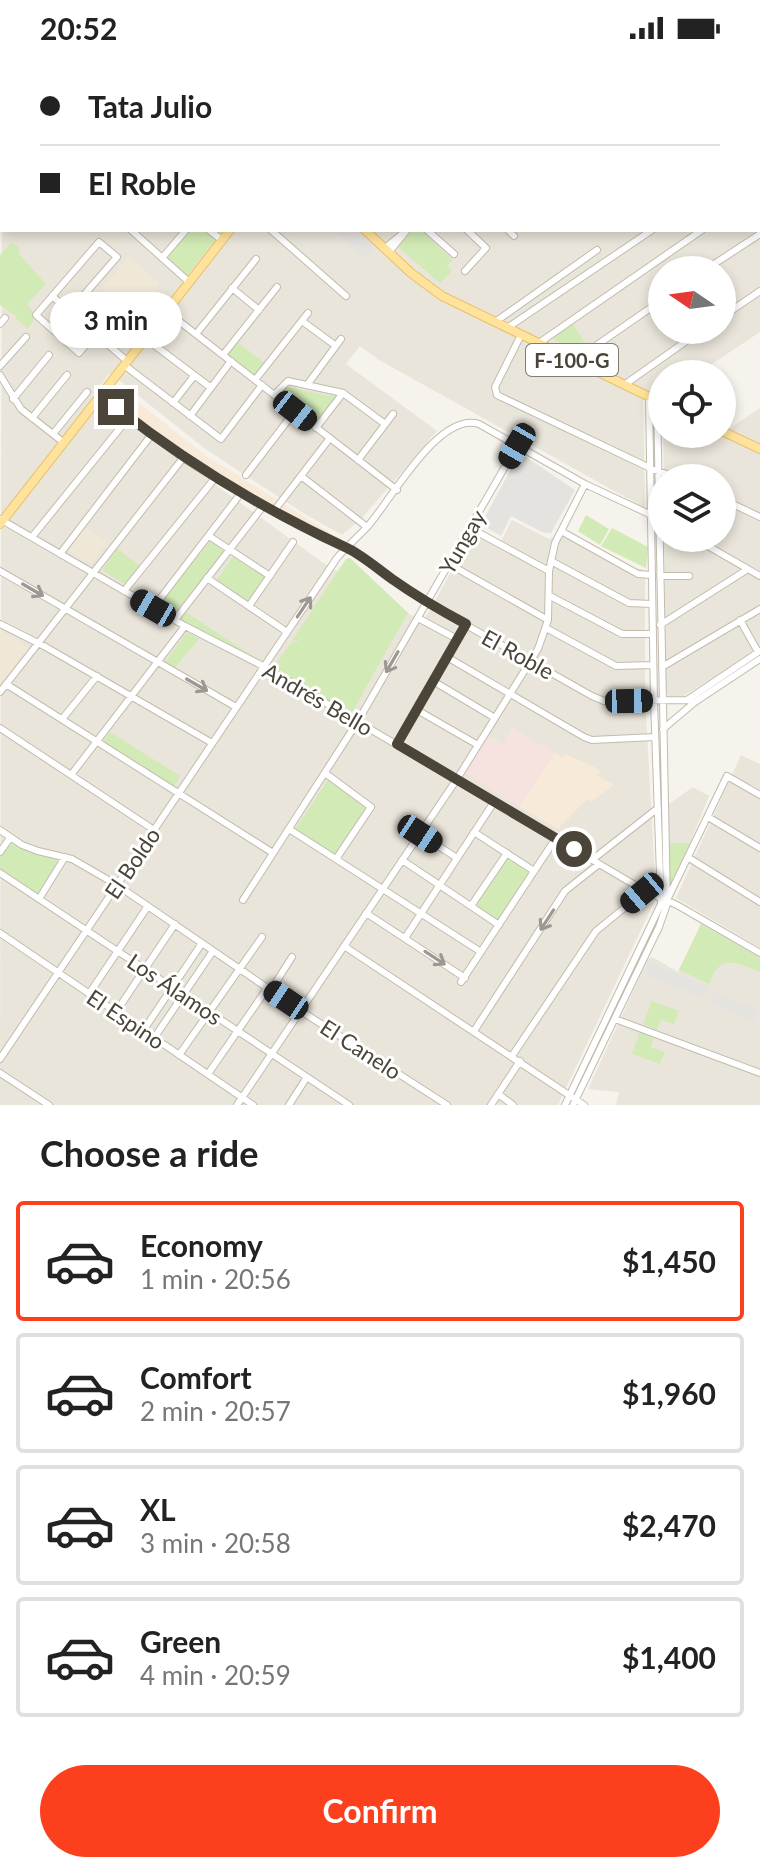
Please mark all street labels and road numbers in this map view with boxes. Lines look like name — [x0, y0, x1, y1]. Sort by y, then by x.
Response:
road number: F-100-G — [526, 344, 618, 376]
street label: Yungay — [433, 504, 491, 579]
street label: El Roble — [477, 623, 559, 685]
street label: Andrés Bello — [258, 657, 378, 741]
street label: El Boldo — [98, 822, 166, 904]
street label: Los Álamos — [122, 947, 228, 1031]
street label: El Espino — [82, 983, 170, 1055]
street label: El Canelo — [316, 1013, 406, 1085]

